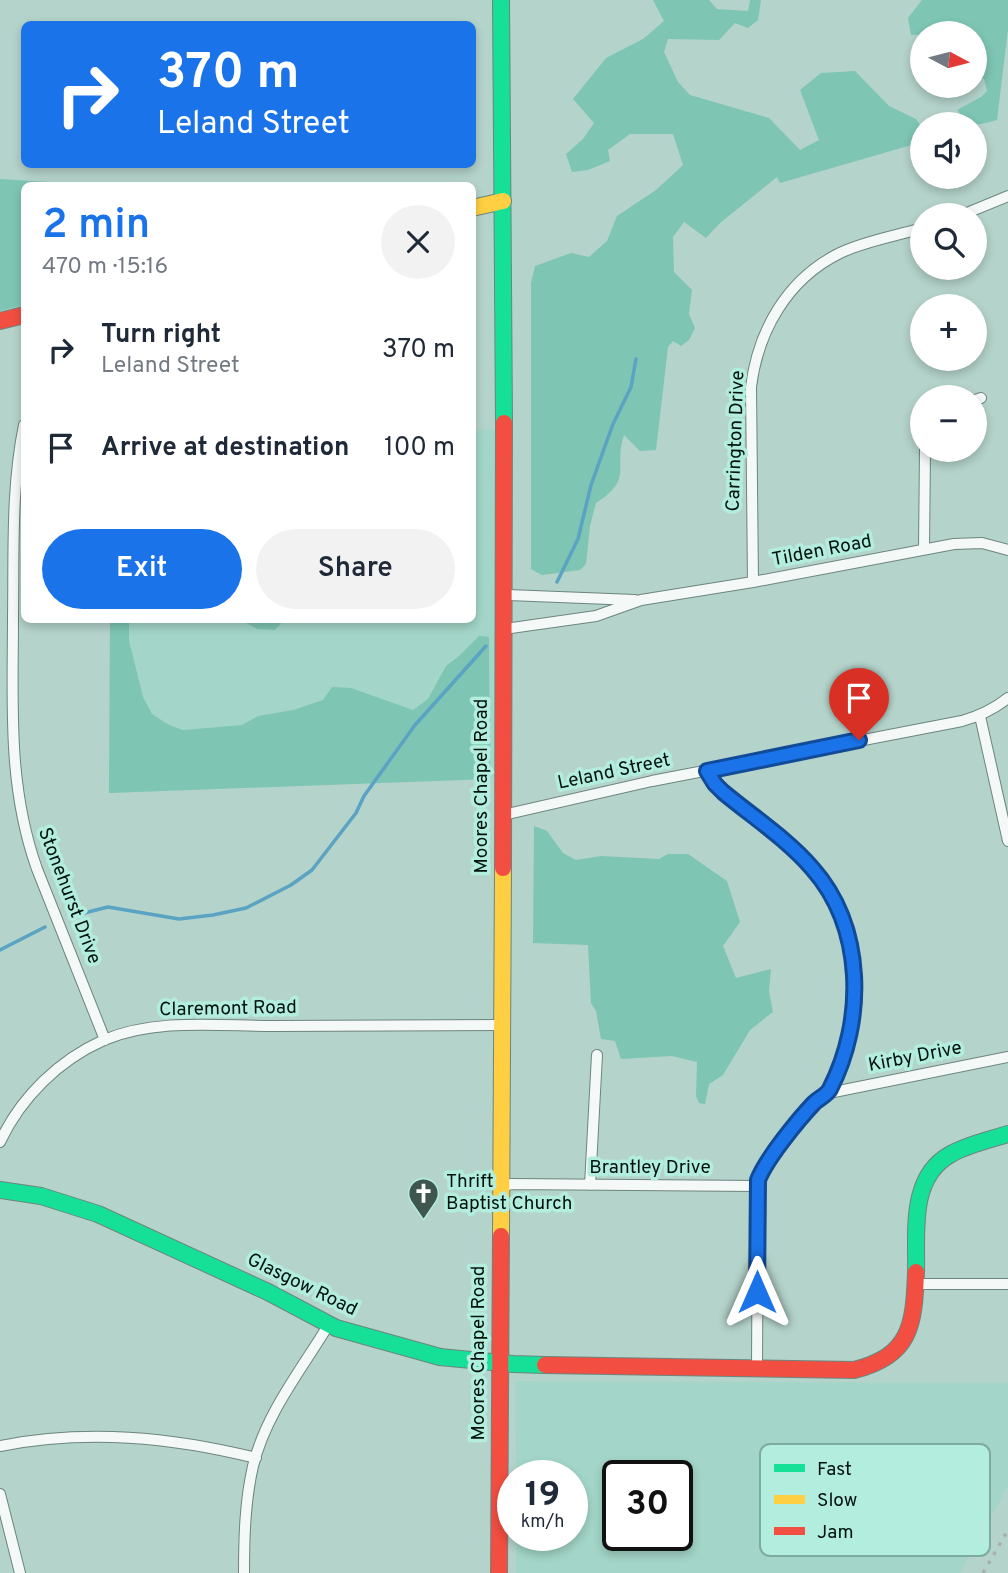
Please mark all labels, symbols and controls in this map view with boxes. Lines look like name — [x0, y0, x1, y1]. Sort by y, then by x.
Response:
north arrow — [910, 21, 987, 98]
map controls — [910, 21, 987, 462]
text: 370 m — [157, 44, 299, 106]
icon: right — [42, 49, 133, 140]
text: Leland Street — [157, 105, 350, 145]
button: sound — [910, 112, 987, 189]
text: 2 min — [42, 200, 150, 253]
button: search — [910, 203, 987, 280]
button: close — [381, 205, 455, 279]
text: 470 m · 15:16 — [42, 253, 168, 282]
button: + — [910, 294, 987, 371]
text: Turn right — [101, 319, 221, 352]
icon: right — [42, 331, 80, 369]
text: 370 m — [382, 334, 455, 367]
text: Leland Street — [101, 352, 240, 381]
street label: Carrington Drive — [722, 370, 750, 512]
button: − — [910, 385, 987, 462]
icon: arrive — [42, 429, 80, 467]
text: Arrive at destination — [101, 432, 349, 465]
text: 100 m — [384, 432, 455, 465]
button: Exit — [42, 529, 242, 609]
button: Share — [256, 529, 455, 609]
street label: Tilden Road — [770, 530, 874, 572]
pin — [829, 668, 889, 740]
icon: arrive — [840, 679, 878, 717]
street label: Moores Chapel Road — [470, 698, 494, 874]
street label: Leland Street — [556, 748, 672, 796]
street label: Stonehurst Drive — [32, 824, 106, 968]
street label: Claremont Road — [159, 996, 297, 1022]
street label: Kirby Drive — [866, 1036, 964, 1078]
street label: Brantley Drive — [589, 1156, 711, 1180]
place label: Thrift Baptist Church — [446, 1170, 572, 1216]
church icon: Thrift Baptist Church — [406, 1176, 440, 1220]
street label: Glasgow Road — [243, 1248, 361, 1322]
position arrow — [720, 1255, 794, 1329]
street label: Moores Chapel Road — [467, 1265, 491, 1441]
legend — [760, 1444, 990, 1556]
text: Fast — [817, 1458, 852, 1482]
speed limit sign: 30 — [602, 1460, 693, 1551]
text: 19 — [525, 1474, 560, 1518]
text: Slow — [817, 1489, 857, 1513]
text: km/h — [521, 1511, 564, 1534]
text: Jam — [817, 1521, 854, 1545]

